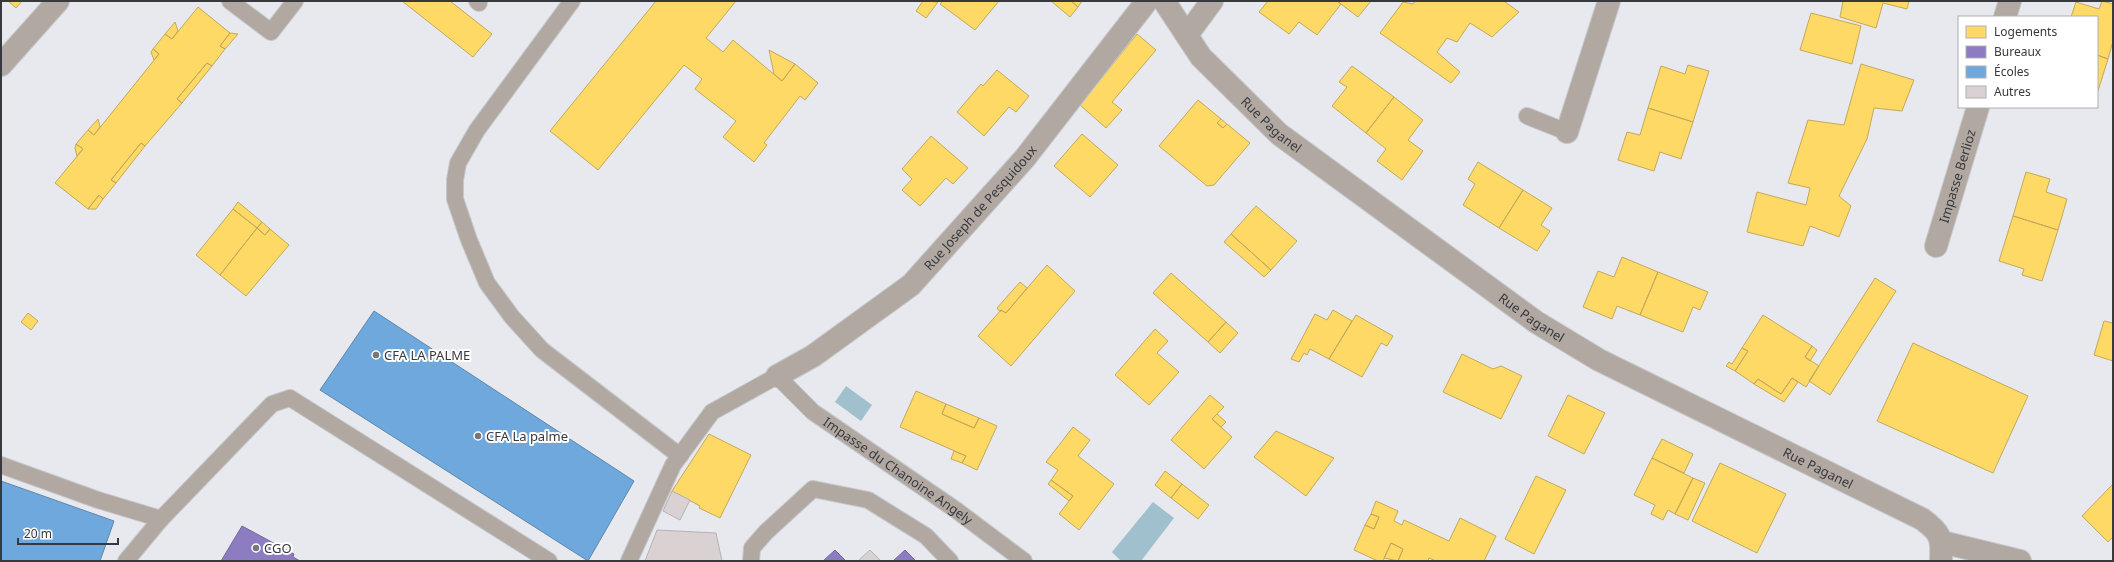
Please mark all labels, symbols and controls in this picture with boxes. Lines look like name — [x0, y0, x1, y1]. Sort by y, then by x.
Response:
legend — [1958, 16, 2098, 108]
text: Logements — [1994, 23, 2057, 40]
text: Bureaux — [1994, 43, 2042, 60]
text: Écoles — [1994, 63, 2030, 80]
text: Autres — [1994, 83, 2031, 100]
street label: Rue Paganel — [1237, 93, 1306, 157]
street label: Impasse Berlioz — [1934, 127, 1980, 225]
street label: Rue Joseph de Pesquidoux — [920, 141, 1041, 274]
street label: Rue Paganel — [1495, 289, 1568, 346]
place label: CFA LA PALME — [384, 346, 470, 364]
marker: CFA LA PALME — [371, 350, 381, 360]
street label: Impasse du Chanoine Angely — [820, 413, 977, 529]
place label: CFA La palme — [486, 427, 568, 445]
marker: CFA La palme — [473, 431, 483, 441]
street label: Rue Paganel — [1780, 443, 1856, 493]
scale bar — [18, 520, 118, 546]
text: 20 m — [24, 525, 52, 542]
place label: CGO — [264, 539, 292, 557]
marker: CGO — [251, 543, 261, 553]

